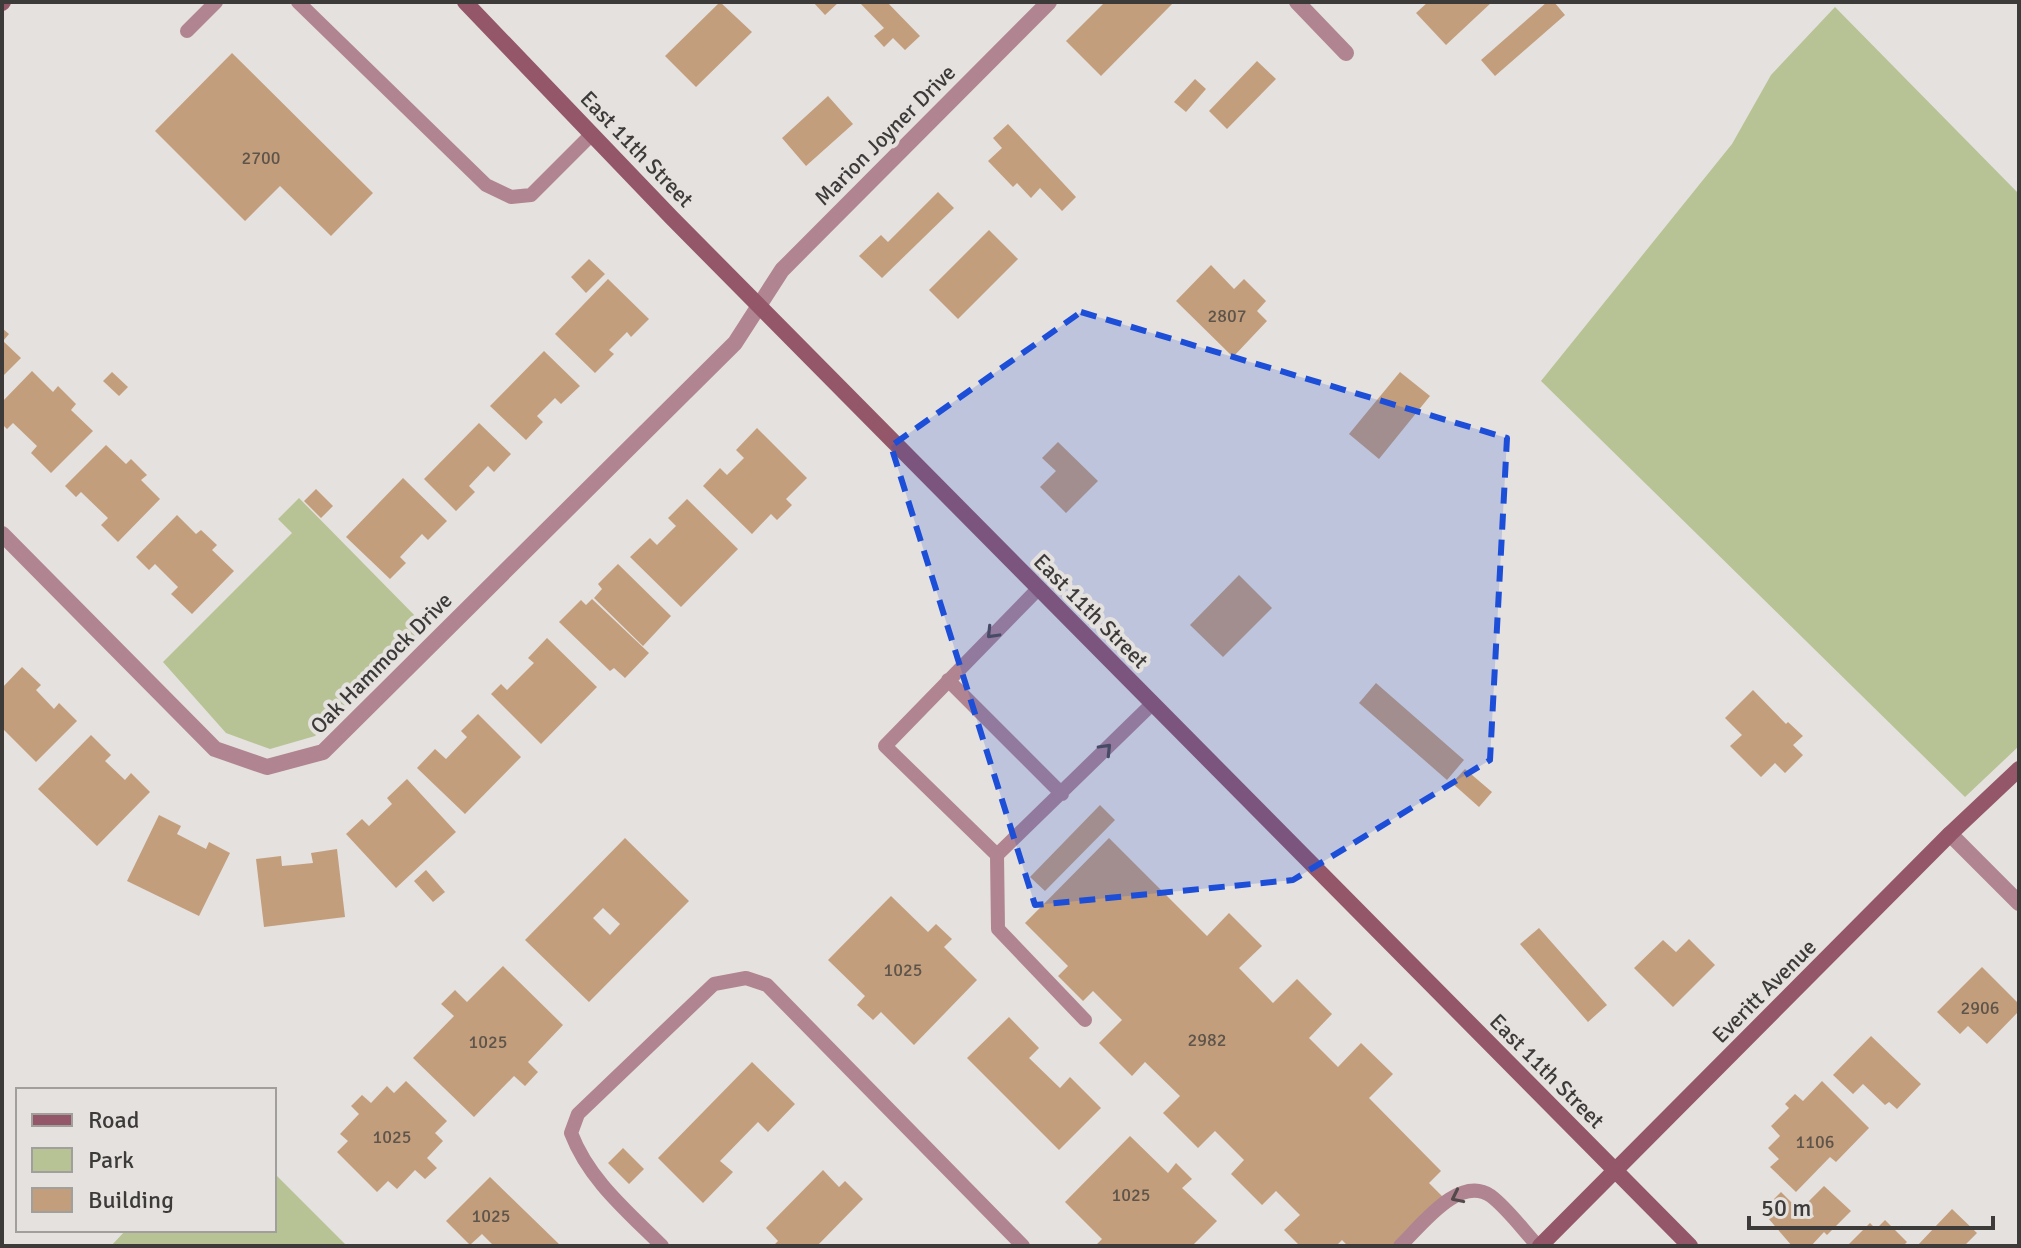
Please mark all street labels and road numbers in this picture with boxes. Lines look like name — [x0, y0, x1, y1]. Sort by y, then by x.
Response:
street label: Marion Joyner Drive — [809, 59, 961, 211]
street label: East 11th Street — [575, 85, 699, 213]
street label: East 11th Street — [1028, 548, 1154, 674]
street label: Oak Hammock Drive — [305, 587, 457, 739]
street label: Everitt Avenue — [1706, 933, 1822, 1049]
street label: East 11th Street — [1484, 1008, 1610, 1134]

